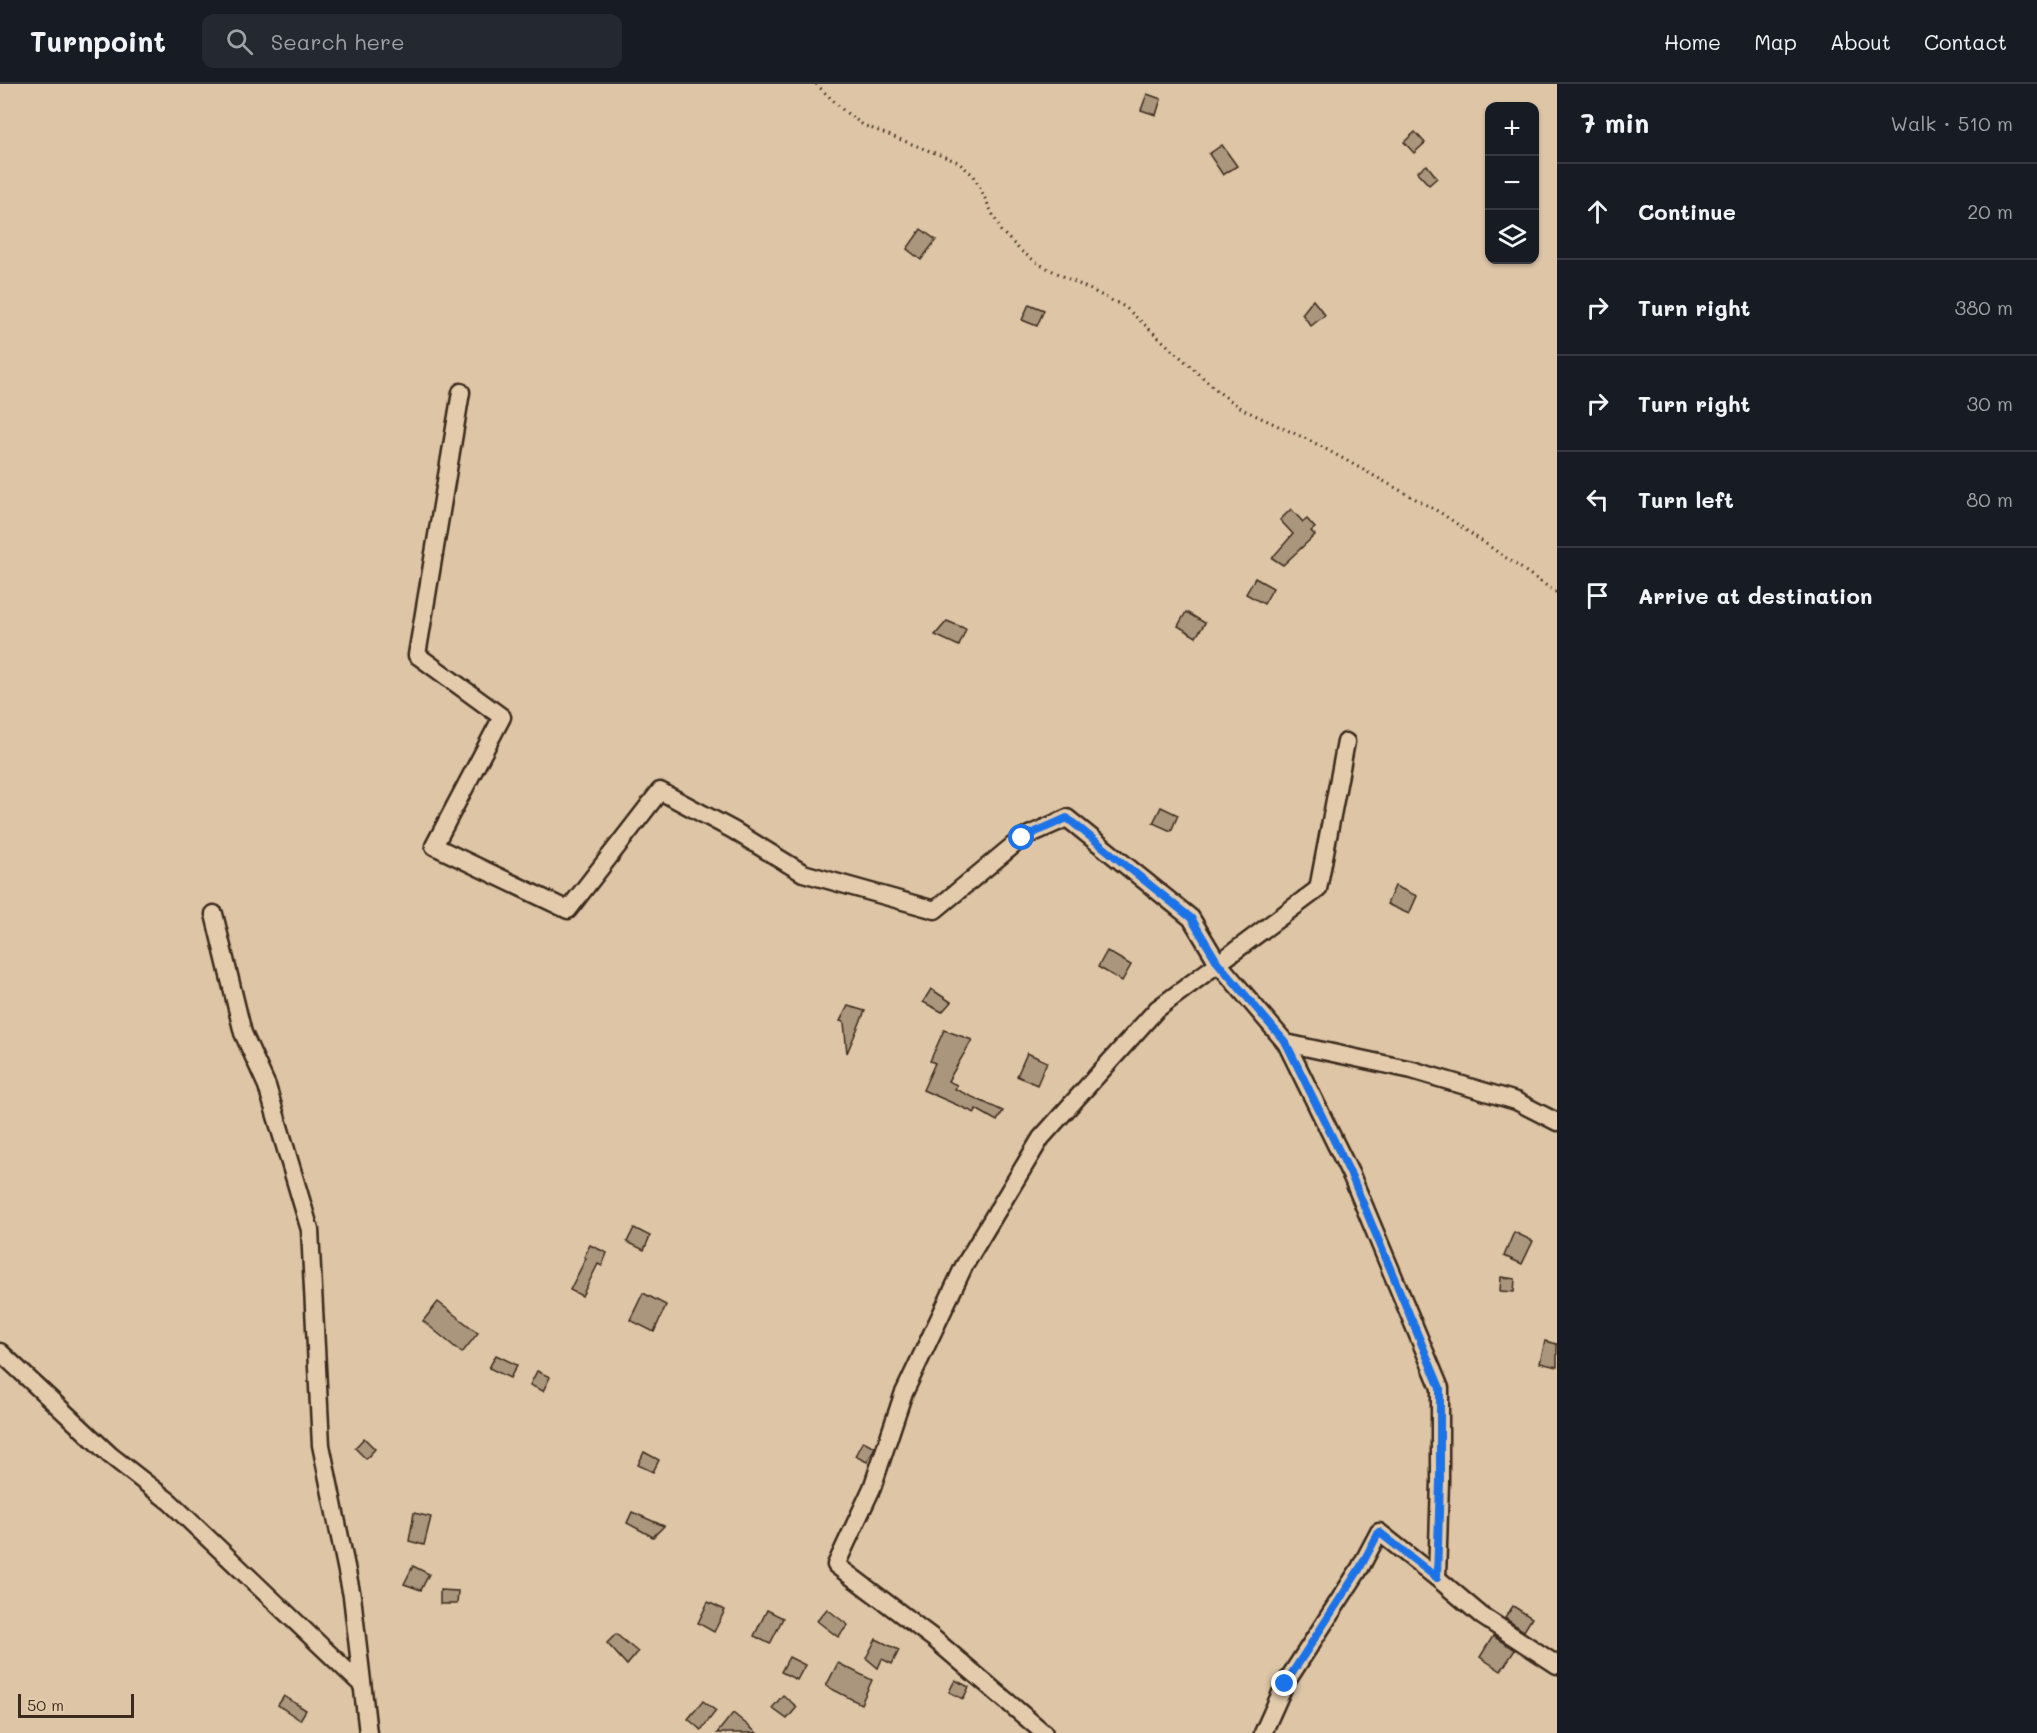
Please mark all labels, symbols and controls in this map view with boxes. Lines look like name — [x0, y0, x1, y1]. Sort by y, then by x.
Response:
search box — [202, 14, 622, 68]
text: Turnpoint — [30, 23, 166, 59]
icon: search — [223, 25, 256, 58]
text: Search here — [271, 27, 405, 56]
text: Home — [1664, 28, 1721, 55]
text: Map — [1754, 28, 1797, 55]
text: About — [1830, 28, 1891, 55]
text: Contact — [1924, 28, 2007, 55]
map controls — [1485, 102, 1539, 264]
button: + — [1485, 102, 1539, 156]
text: 7 min — [1581, 106, 1649, 140]
text: Walk · 510 m — [1891, 110, 2013, 136]
button: − — [1485, 156, 1539, 210]
icon: ahead — [1581, 195, 1614, 228]
text: Continue — [1638, 197, 1736, 226]
text: 20 m — [1967, 198, 2013, 224]
button: layers — [1485, 210, 1539, 264]
icon: right — [1581, 291, 1614, 324]
text: Turn right — [1638, 293, 1750, 322]
text: 380 m — [1955, 294, 2013, 320]
icon: right — [1581, 387, 1614, 420]
text: Turn right — [1638, 389, 1750, 418]
text: 30 m — [1967, 390, 2013, 416]
icon: left — [1581, 483, 1614, 516]
text: Turn left — [1638, 485, 1734, 514]
text: 80 m — [1966, 486, 2013, 512]
icon: arrive — [1581, 579, 1614, 612]
text: Arrive at destination — [1638, 581, 1873, 610]
route start — [1008, 824, 1034, 850]
route end — [1271, 1670, 1297, 1696]
scale bar — [18, 1691, 134, 1718]
text: 50 m — [27, 1694, 64, 1715]

